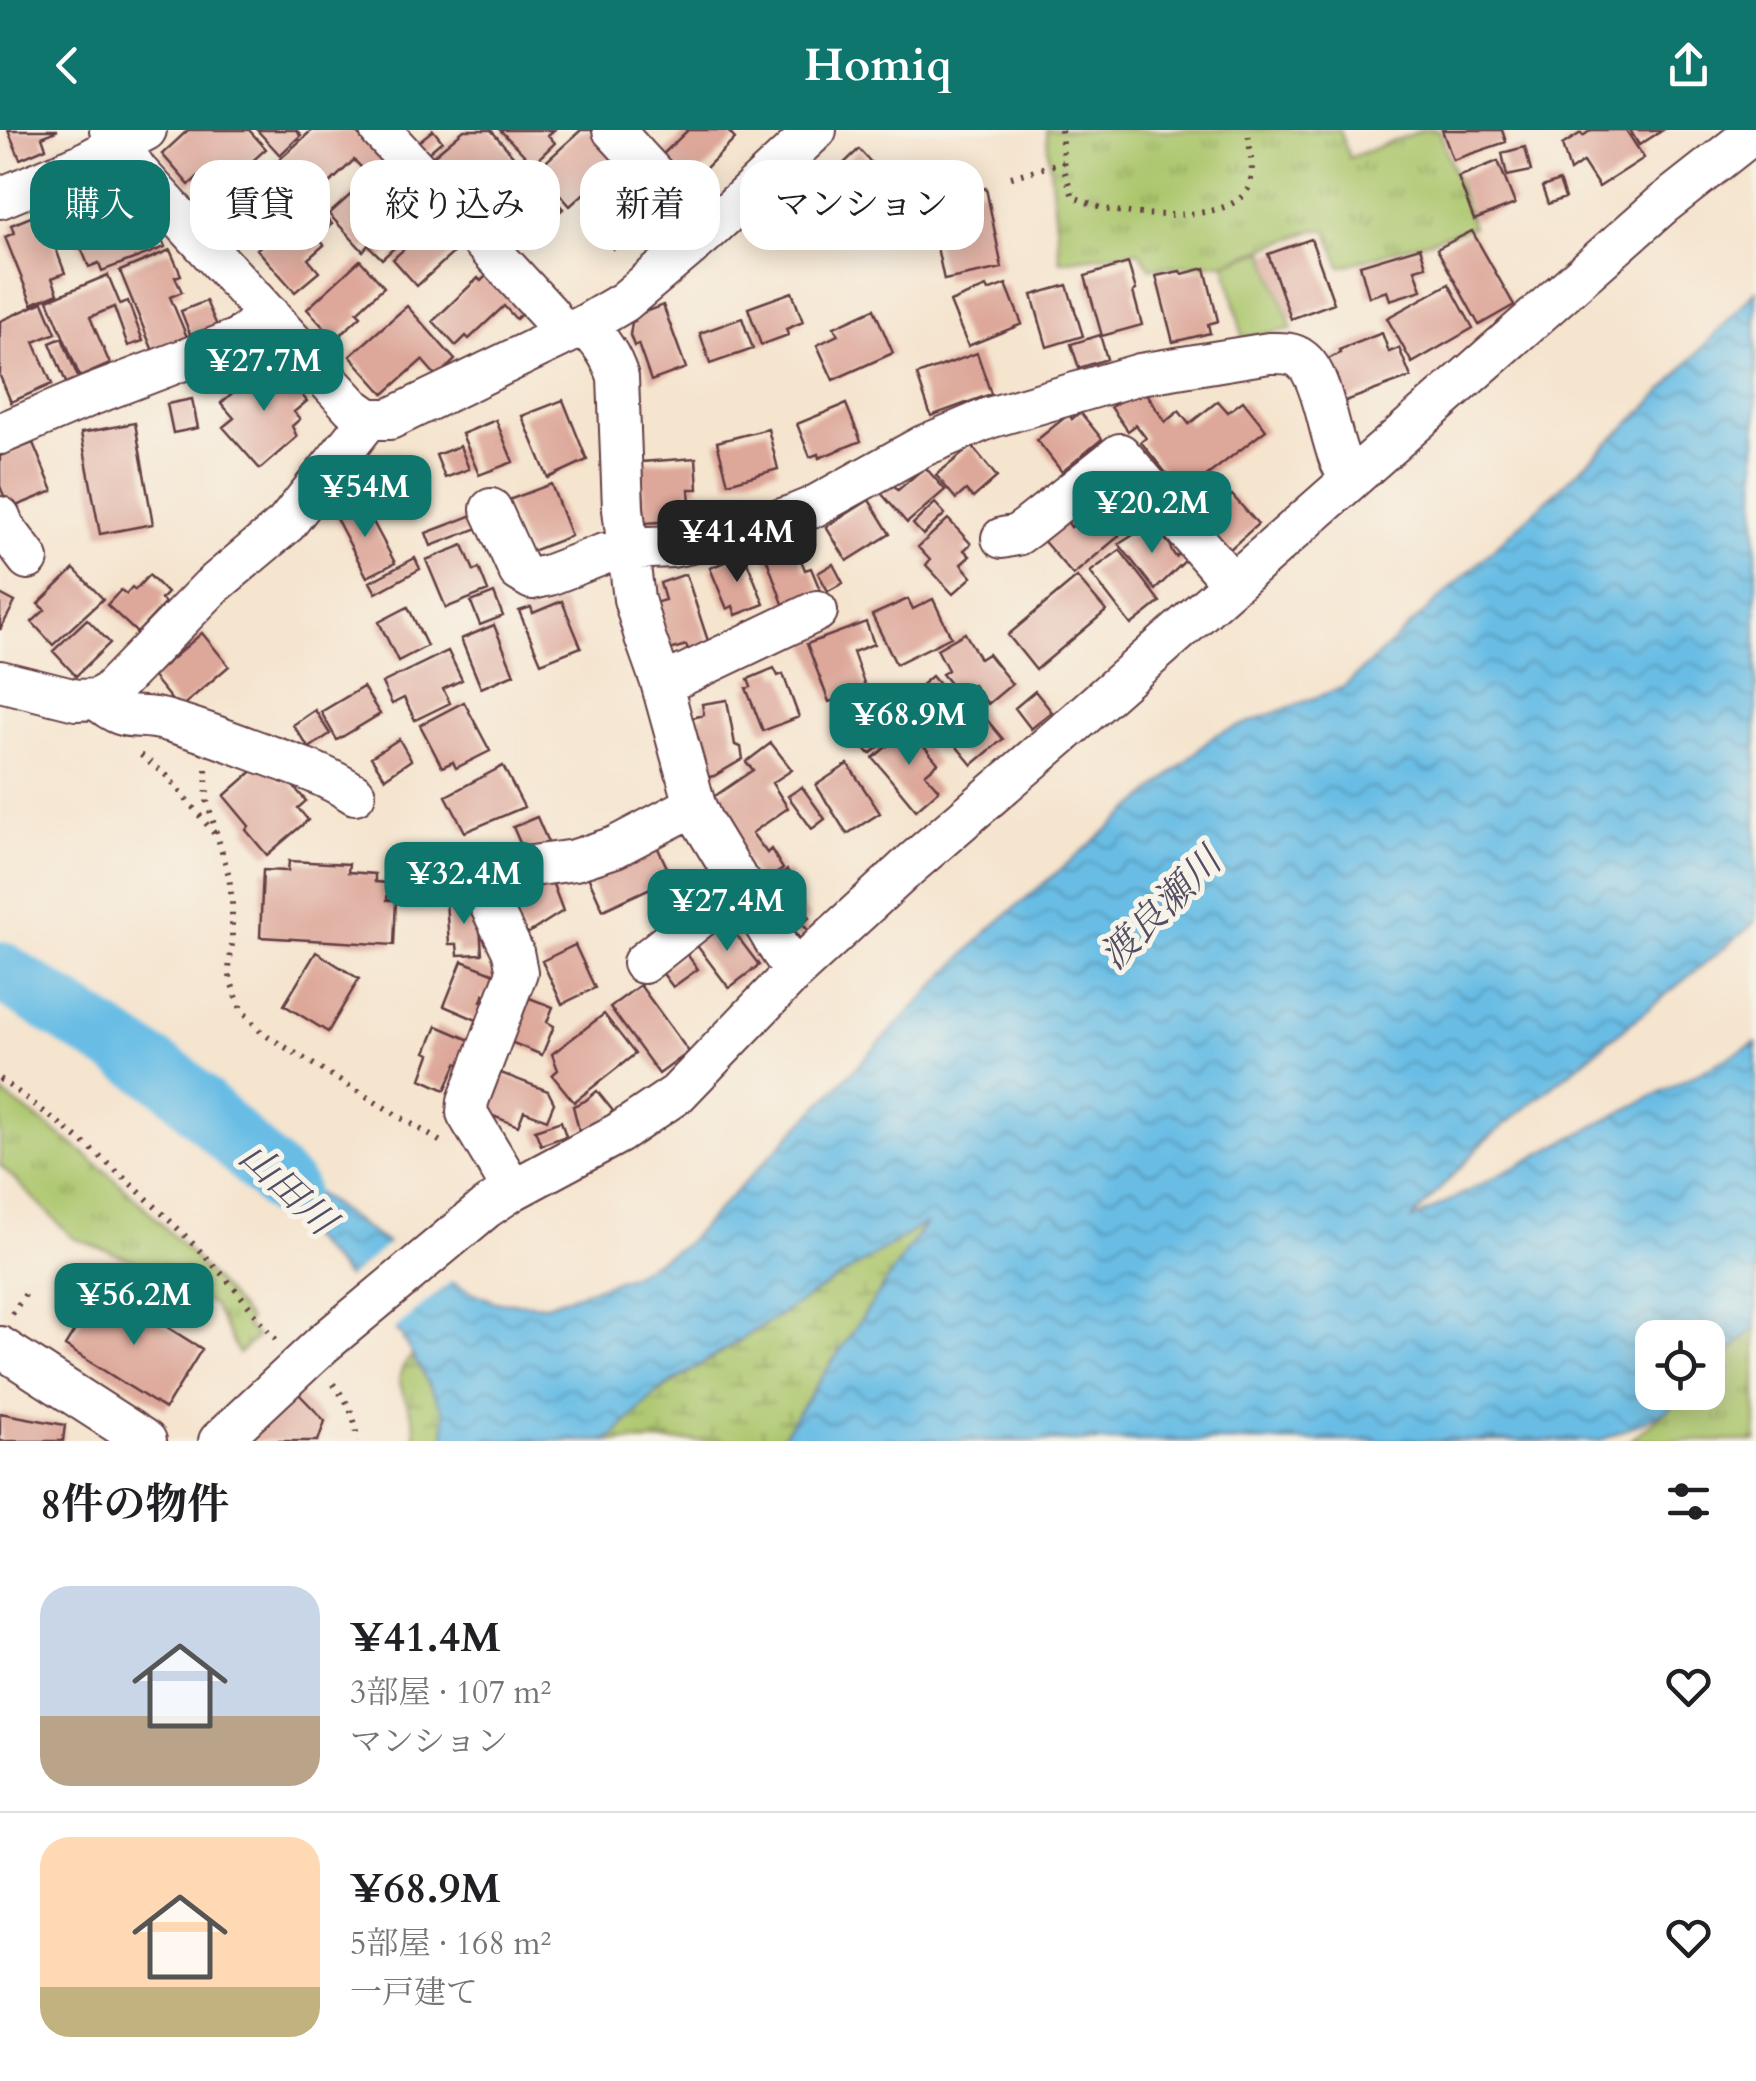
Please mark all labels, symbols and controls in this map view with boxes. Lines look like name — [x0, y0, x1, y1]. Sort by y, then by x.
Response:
text: Homiq — [804, 35, 952, 96]
icon: back — [40, 38, 95, 93]
icon: share — [1661, 38, 1716, 93]
chip: 購入 — [30, 160, 170, 250]
chip: 賃貸 — [190, 160, 330, 250]
chip: 絞り込み — [350, 160, 560, 250]
chip: 新着 — [580, 160, 720, 250]
chip: マンション — [740, 160, 984, 250]
pin: ¥27.7M — [183, 329, 345, 414]
text: ¥27.7M — [206, 339, 322, 383]
pin: ¥54M — [306, 455, 424, 540]
text: ¥54M — [320, 465, 410, 509]
pin: ¥20.2M — [1071, 471, 1233, 556]
text: ¥20.2M — [1094, 481, 1210, 525]
pin: ¥41.4M — [656, 500, 818, 585]
text: ¥41.4M — [679, 510, 795, 554]
pin: ¥68.9M — [828, 683, 990, 768]
text: ¥68.9M — [851, 693, 967, 737]
water label: 渡良瀬川 — [1089, 834, 1236, 981]
pin: ¥32.4M — [383, 842, 545, 927]
text: ¥32.4M — [406, 852, 522, 896]
pin: ¥27.4M — [646, 869, 808, 954]
text: ¥27.4M — [669, 879, 785, 923]
water label: 山田川 — [228, 1131, 349, 1250]
pin: ¥56.2M — [53, 1263, 215, 1348]
text: ¥56.2M — [76, 1273, 192, 1317]
map controls — [1635, 1320, 1725, 1410]
button: locate — [1635, 1320, 1725, 1410]
icon: filters — [1661, 1474, 1716, 1529]
text: 8件の物件 — [40, 1476, 230, 1533]
text: ¥41.4M — [350, 1609, 501, 1666]
icon: home — [120, 1626, 240, 1746]
icon: heart — [1661, 1659, 1716, 1714]
text: 3部屋 · 107 m² — [350, 1671, 551, 1715]
text: マンション — [350, 1720, 509, 1764]
text: ¥68.9M — [350, 1860, 501, 1917]
icon: home — [120, 1877, 240, 1997]
icon: heart — [1661, 1910, 1716, 1965]
text: 5部屋 · 168 m² — [350, 1922, 551, 1966]
text: 一戸建て — [350, 1971, 478, 2015]

